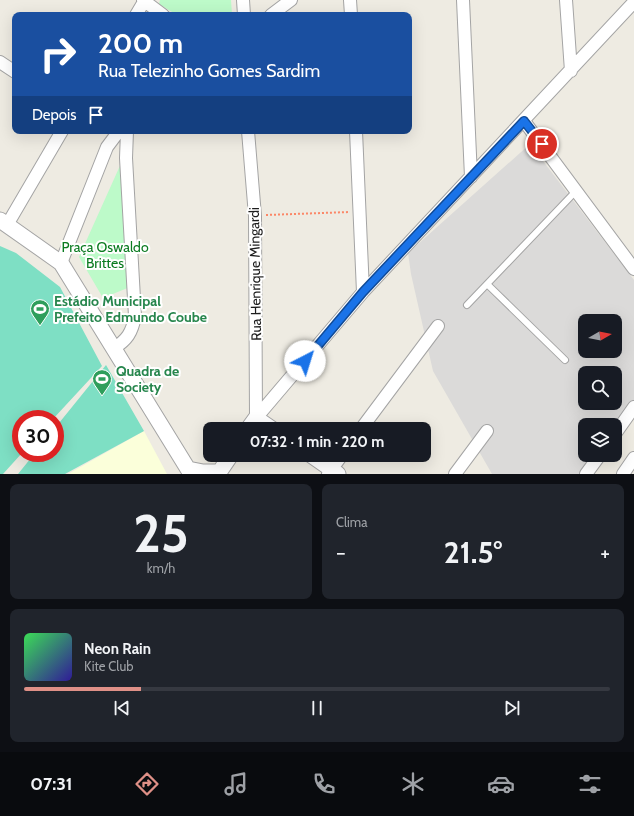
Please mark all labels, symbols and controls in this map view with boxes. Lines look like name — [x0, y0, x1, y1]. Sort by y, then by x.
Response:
text: 200 m — [98, 26, 183, 60]
icon: right — [32, 28, 84, 80]
text: Rua Telezinho Gomes Sardim — [98, 60, 320, 82]
icon: arrive — [85, 104, 107, 126]
text: Depois — [32, 106, 77, 124]
pin — [525, 127, 559, 161]
icon: arrive — [531, 133, 553, 155]
street label: Rua Henrique Mingardi — [245, 207, 265, 341]
park label: Praça Oswaldo Brittes — [61, 238, 149, 272]
place label: Estádio Municipal Prefeito Edmundo Coube — [54, 292, 207, 326]
sports icon: Estádio Municipal Prefeito Edmundo Coube — [29, 298, 51, 326]
north arrow — [578, 314, 622, 358]
map controls — [578, 314, 622, 462]
position arrow — [284, 340, 326, 382]
place label: Quadra de Society — [116, 362, 179, 396]
button: search — [578, 366, 622, 410]
sports icon: Quadra de Society — [91, 368, 113, 396]
speed limit sign: 30 — [12, 410, 64, 462]
button: layers — [578, 418, 622, 462]
text: 07:32 · 1 min · 220 m — [250, 433, 384, 451]
text: 25 — [133, 502, 189, 565]
text: Clima — [336, 514, 367, 530]
text: 21.5° — [444, 534, 502, 571]
text: − — [336, 539, 346, 566]
text: + — [600, 539, 610, 566]
text: km/h — [147, 560, 175, 576]
text: Neon Rain — [84, 640, 151, 658]
text: Kite Club — [84, 658, 133, 674]
icon: previous — [111, 697, 133, 719]
icon: pause — [306, 697, 328, 719]
icon: next — [501, 697, 523, 719]
icon: directions — [133, 770, 161, 798]
icon: music — [222, 770, 250, 798]
icon: phone — [310, 770, 338, 798]
icon: climate — [399, 770, 427, 798]
icon: car — [487, 770, 515, 798]
icon: filters — [576, 770, 604, 798]
text: 07:31 — [30, 773, 73, 795]

